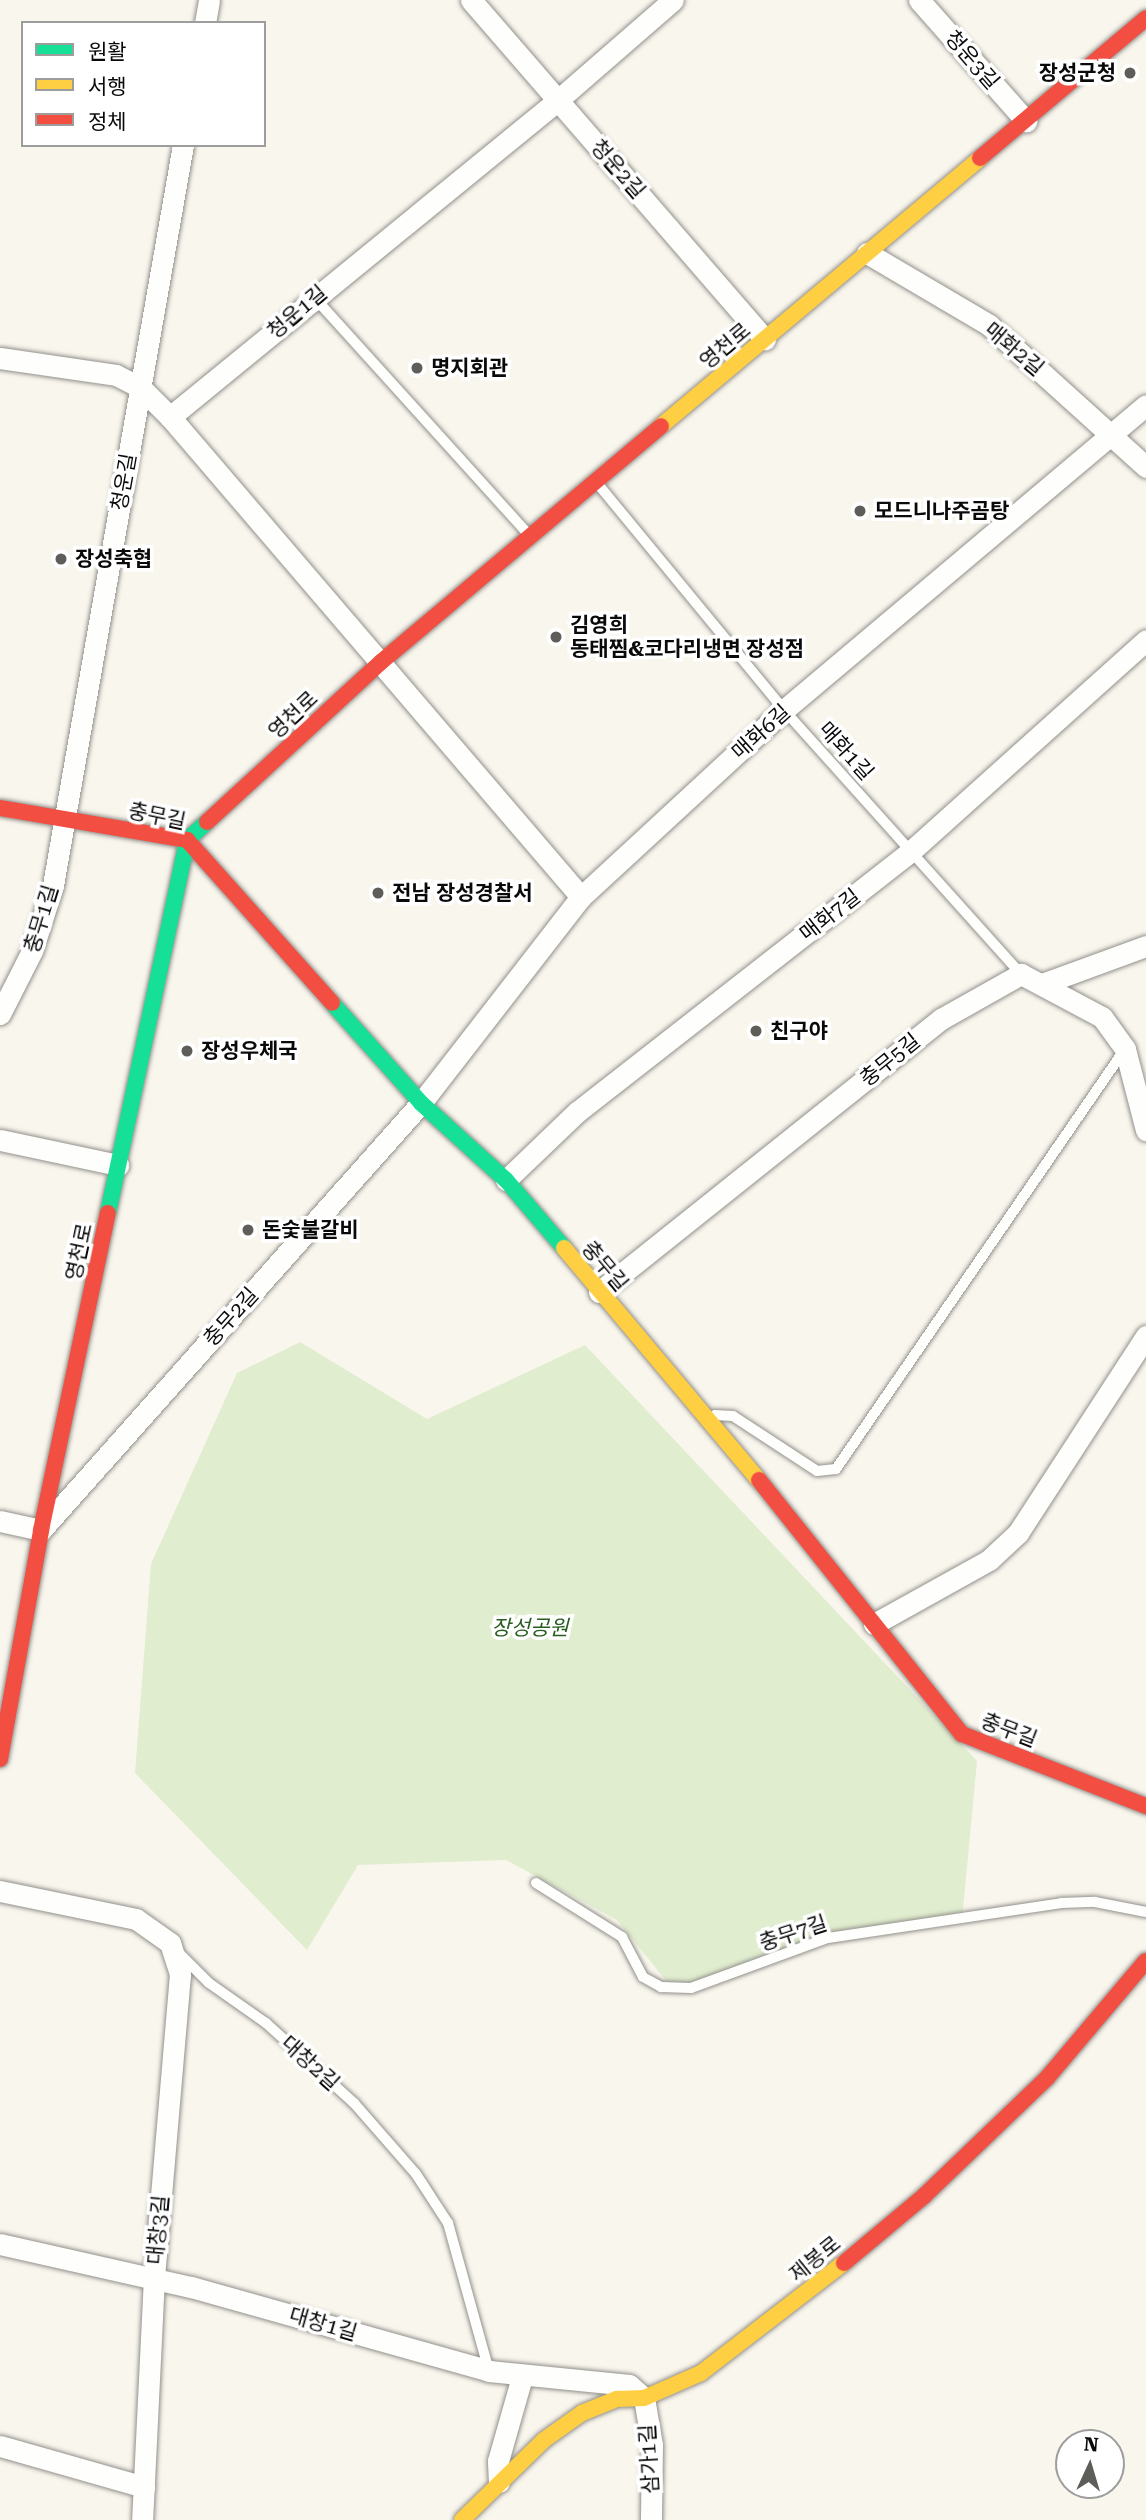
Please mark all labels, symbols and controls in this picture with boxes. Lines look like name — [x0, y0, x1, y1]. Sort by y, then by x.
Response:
legend — [21, 21, 266, 147]
street label: 청운3길 — [940, 25, 1004, 95]
text: 원활 — [88, 40, 127, 64]
place label: 장성군청 — [1039, 60, 1116, 86]
marker: 장성군청 — [1122, 65, 1138, 81]
text: 서행 — [88, 75, 127, 99]
text: 정체 — [88, 110, 127, 134]
street label: 청운2길 — [586, 134, 650, 204]
street label: 청운1길 — [262, 280, 332, 344]
street label: 매화2길 — [979, 317, 1049, 381]
street label: 영천로 — [695, 318, 755, 374]
place label: 명지회관 — [431, 355, 508, 381]
marker: 명지회관 — [409, 360, 425, 376]
street label: 청운길 — [107, 451, 141, 513]
place label: 모드니나주곰탕 — [874, 498, 1009, 524]
marker: 모드니나주곰탕 — [852, 503, 868, 519]
place label: 장성축협 — [75, 546, 152, 572]
marker: 장성축협 — [53, 551, 69, 567]
place label: 김영희 동태찜&코다리냉면 장성점 — [570, 612, 804, 662]
marker: 김영희 동태찜&코다리냉면 장성점 — [548, 629, 564, 645]
street label: 영천로 — [263, 686, 323, 744]
street label: 매화6길 — [727, 699, 795, 765]
street label: 매화1길 — [813, 717, 879, 785]
street label: 충무길 — [126, 798, 188, 834]
place label: 전남 장성경찰서 — [392, 880, 533, 906]
street label: 충무1길 — [19, 882, 63, 956]
street label: 매화7길 — [795, 884, 865, 946]
marker: 전남 장성경찰서 — [370, 885, 386, 901]
place label: 친구야 — [770, 1018, 828, 1044]
marker: 친구야 — [748, 1023, 764, 1039]
street label: 충무5길 — [855, 1028, 925, 1092]
place label: 장성우체국 — [201, 1038, 298, 1064]
marker: 장성우체국 — [179, 1043, 195, 1059]
place label: 돈숯불갈비 — [262, 1217, 359, 1243]
street label: 영천로 — [61, 1221, 97, 1283]
marker: 돈숯불갈비 — [240, 1222, 256, 1238]
street label: 충무길 — [577, 1236, 633, 1296]
street label: 충무2길 — [198, 1283, 264, 1351]
park label: 장성공원 — [491, 1615, 569, 1641]
street label: 충무길 — [977, 1708, 1041, 1752]
street label: 충무7길 — [756, 1910, 830, 1956]
street label: 대창2길 — [276, 2030, 344, 2096]
street label: 대창3길 — [142, 2194, 174, 2266]
street label: 제봉로 — [785, 2231, 845, 2287]
street label: 대창1길 — [286, 2302, 360, 2346]
street label: 삼가1길 — [635, 2424, 663, 2494]
north arrow — [1055, 2429, 1125, 2499]
text: N — [1083, 2433, 1099, 2457]

